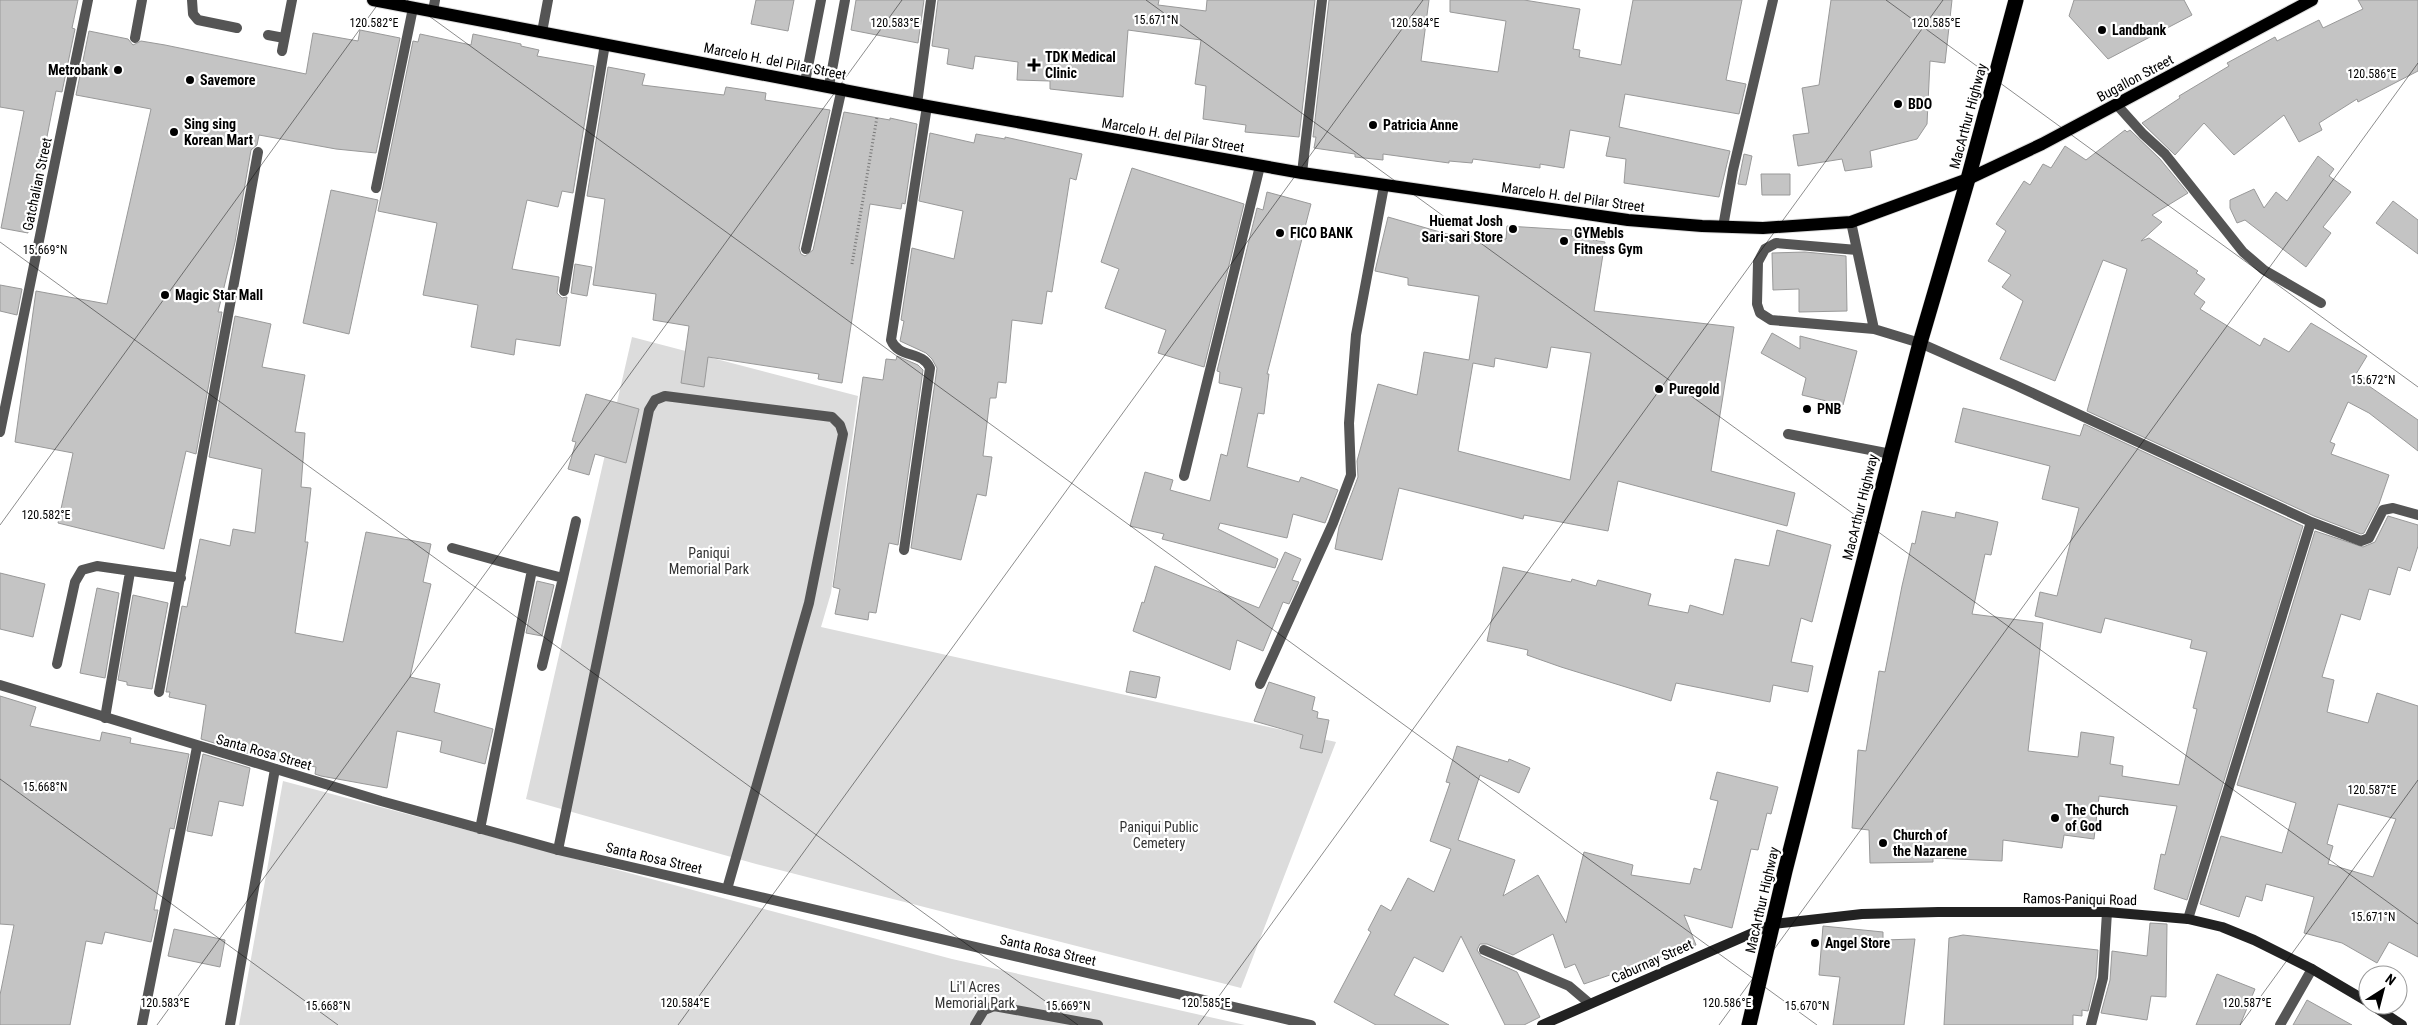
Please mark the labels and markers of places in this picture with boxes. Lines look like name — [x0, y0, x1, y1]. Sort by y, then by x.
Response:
place label: Landbank — [2112, 22, 2167, 38]
marker: Landbank — [2096, 24, 2108, 36]
place label: TDK Medical Clinic — [1045, 49, 1116, 81]
marker: TDK Medical Clinic — [1027, 58, 1041, 72]
place label: Metrobank — [48, 62, 108, 78]
marker: Metrobank — [112, 64, 124, 76]
place label: Savemore — [200, 72, 256, 88]
marker: Savemore — [184, 74, 196, 86]
place label: BDO — [1908, 96, 1932, 112]
marker: BDO — [1892, 98, 1904, 110]
place label: Sing sing Korean Mart — [184, 116, 253, 148]
place label: Patricia Anne — [1383, 117, 1459, 133]
marker: Patricia Anne — [1367, 119, 1379, 131]
marker: Sing sing Korean Mart — [168, 126, 180, 138]
place label: Huemat Josh Sari-sari Store — [1421, 213, 1503, 245]
marker: Huemat Josh Sari-sari Store — [1507, 223, 1519, 235]
place label: FICO BANK — [1290, 225, 1353, 241]
place label: GYMebls Fitness Gym — [1574, 225, 1643, 257]
marker: FICO BANK — [1274, 227, 1286, 239]
marker: GYMebls Fitness Gym — [1558, 235, 1570, 247]
place label: Magic Star Mall — [175, 287, 263, 303]
marker: Magic Star Mall — [159, 289, 171, 301]
place label: Puregold — [1669, 381, 1720, 397]
marker: Puregold — [1653, 383, 1665, 395]
place label: PNB — [1817, 401, 1842, 417]
marker: PNB — [1801, 403, 1813, 415]
place label: The Church of God — [2065, 802, 2129, 834]
marker: The Church of God — [2049, 812, 2061, 824]
place label: Church of the Nazarene — [1893, 827, 1967, 859]
marker: Church of the Nazarene — [1877, 837, 1889, 849]
place label: Angel Store — [1825, 935, 1891, 951]
marker: Angel Store — [1809, 937, 1821, 949]

